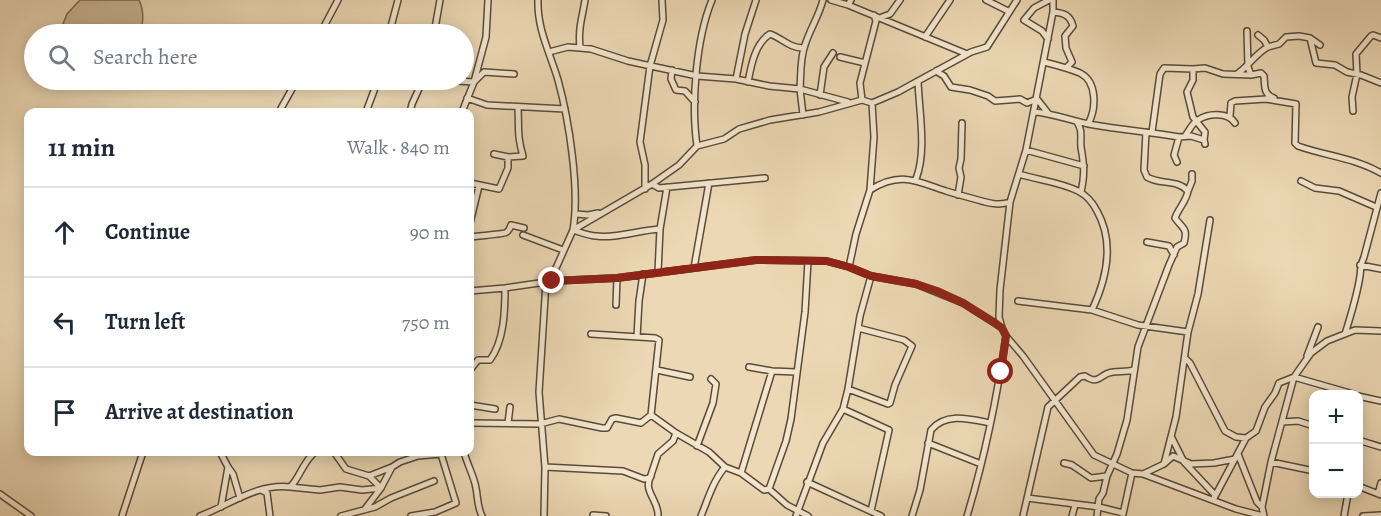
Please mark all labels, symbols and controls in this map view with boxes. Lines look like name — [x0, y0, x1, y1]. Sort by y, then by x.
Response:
search box — [24, 24, 474, 90]
icon: search — [45, 41, 78, 74]
text: Search here — [93, 42, 198, 72]
text: 11 min — [48, 130, 115, 165]
text: Walk · 840 m — [347, 134, 450, 161]
icon: ahead — [48, 216, 81, 249]
text: Continue — [105, 217, 190, 247]
text: 90 m — [410, 219, 450, 246]
route end — [538, 267, 564, 293]
icon: left — [48, 306, 81, 339]
text: Turn left — [105, 307, 185, 337]
text: 750 m — [402, 309, 450, 336]
route start — [987, 358, 1013, 384]
map controls — [1309, 390, 1363, 498]
button: + — [1309, 390, 1363, 444]
icon: arrive — [48, 396, 81, 429]
text: Arrive at destination — [105, 397, 294, 427]
button: − — [1309, 444, 1363, 498]

